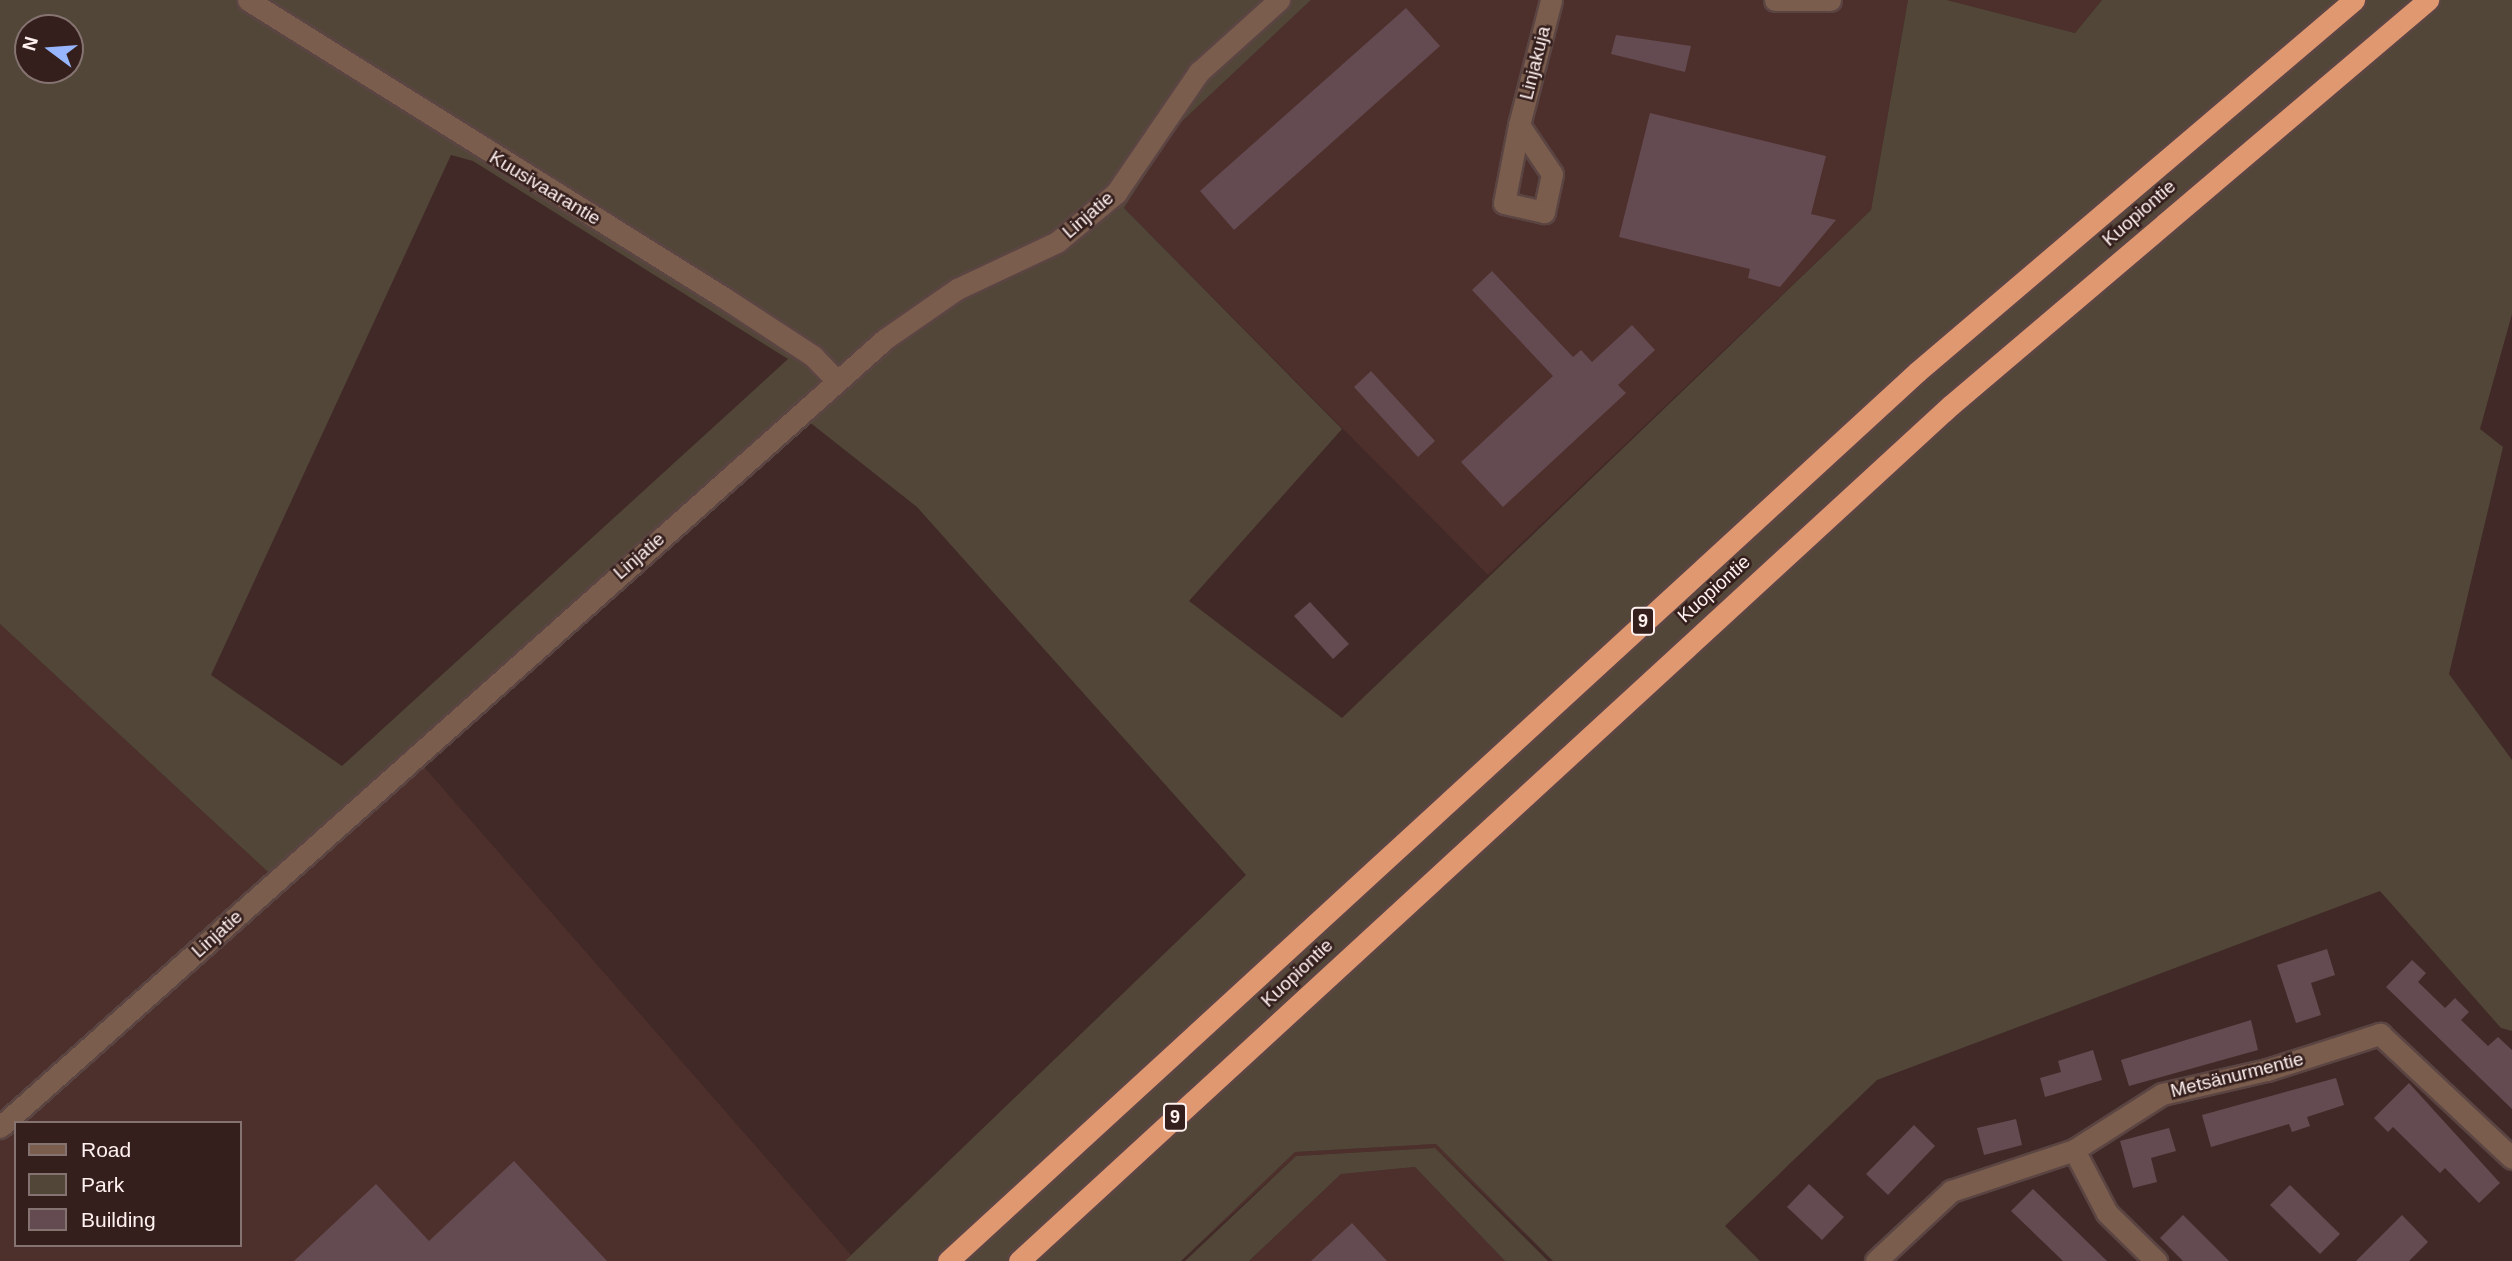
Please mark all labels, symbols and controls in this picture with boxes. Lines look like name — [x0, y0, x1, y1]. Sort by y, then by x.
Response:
north arrow — [14, 14, 84, 84]
street label: Linjakuja — [1515, 24, 1555, 102]
text: N — [18, 34, 42, 53]
street label: Kuusivaarantie — [485, 146, 605, 230]
street label: Kuopiontie — [2098, 175, 2180, 251]
street label: Linjatie — [1058, 187, 1118, 243]
street label: Linjatie — [609, 528, 669, 584]
street label: Kuopiontie — [1673, 550, 1755, 628]
road number: 9 — [1631, 606, 1655, 636]
street label: Linjatie — [187, 905, 247, 963]
street label: Kuopiontie — [1256, 934, 1338, 1012]
street label: Metsänurmentie — [2168, 1047, 2306, 1103]
road number: 9 — [1163, 1102, 1187, 1132]
legend — [14, 1121, 242, 1247]
text: Road — [81, 1138, 131, 1161]
text: Park — [81, 1173, 124, 1196]
text: Building — [81, 1208, 156, 1231]

